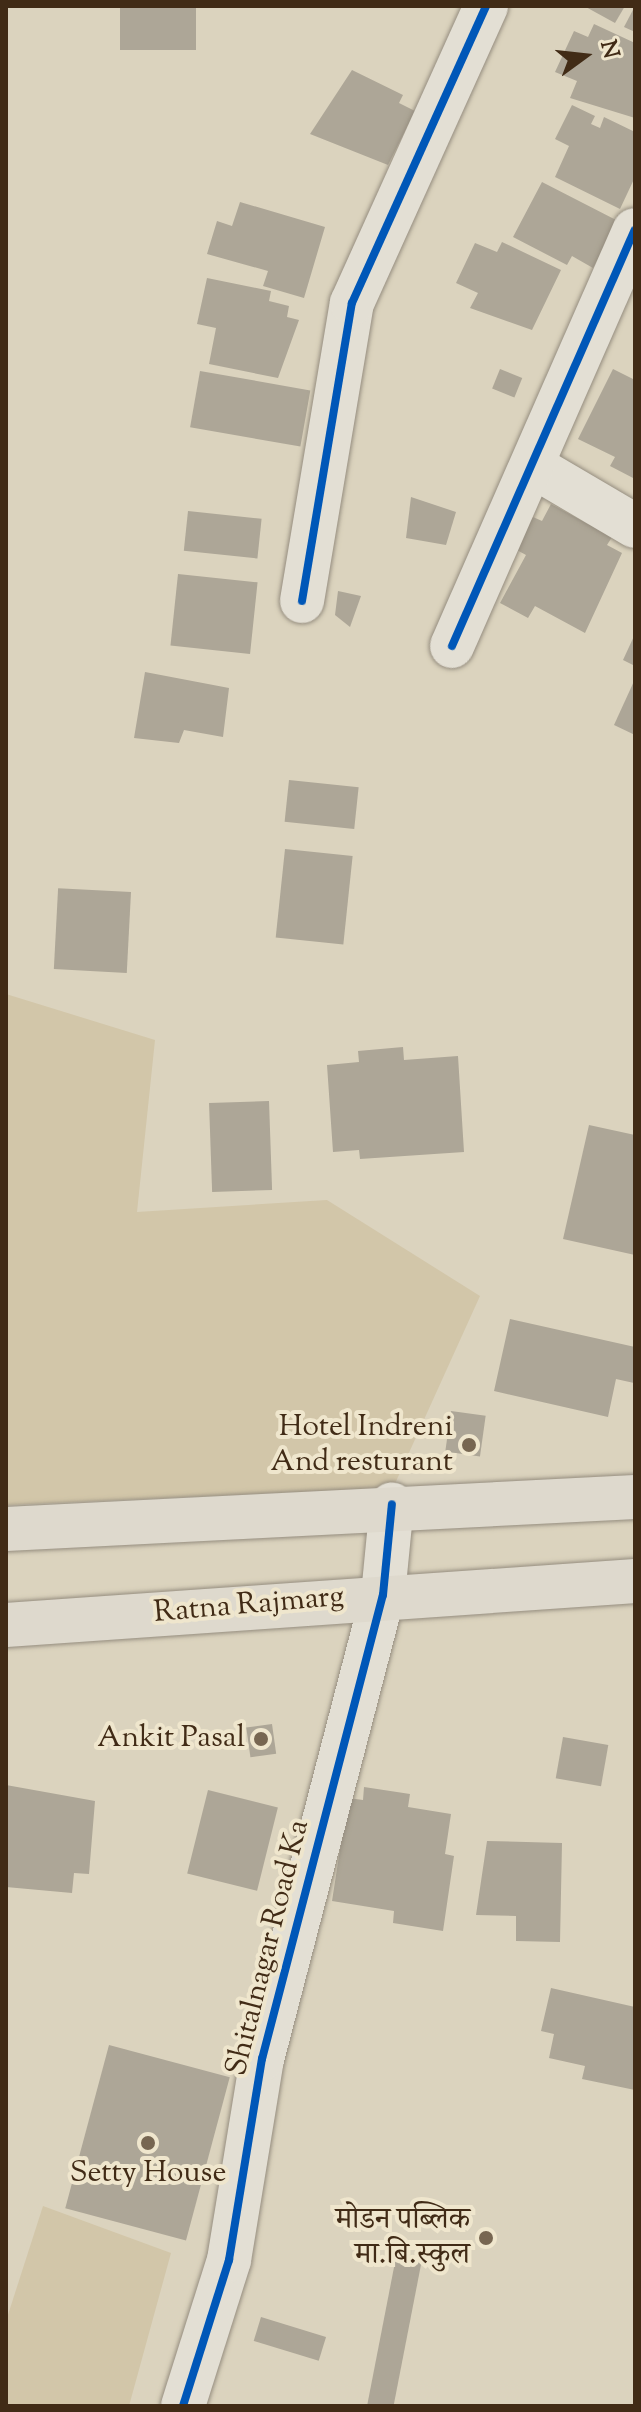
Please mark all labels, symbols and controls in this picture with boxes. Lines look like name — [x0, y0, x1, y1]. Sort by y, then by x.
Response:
north arrow — [545, 16, 625, 96]
text: N — [590, 37, 626, 62]
place label: Hotel Indreni And resturant — [271, 1410, 453, 1480]
marker: Hotel Indreni And resturant — [460, 1436, 478, 1454]
street label: Ratna Rajmarg — [152, 1580, 346, 1632]
place label: Ankit Pasal — [97, 1721, 245, 1757]
marker: Ankit Pasal — [252, 1730, 270, 1748]
street label: Shitalnagar Road Ka — [220, 1816, 318, 2080]
marker: Setty House — [139, 2134, 157, 2152]
place label: Setty House — [70, 2156, 226, 2192]
place label: माेडन पब्लिक मा.बि.स्कुल — [335, 2203, 470, 2274]
marker: माेडन पब्लिक मा.बि.स्कुल — [477, 2229, 495, 2247]

